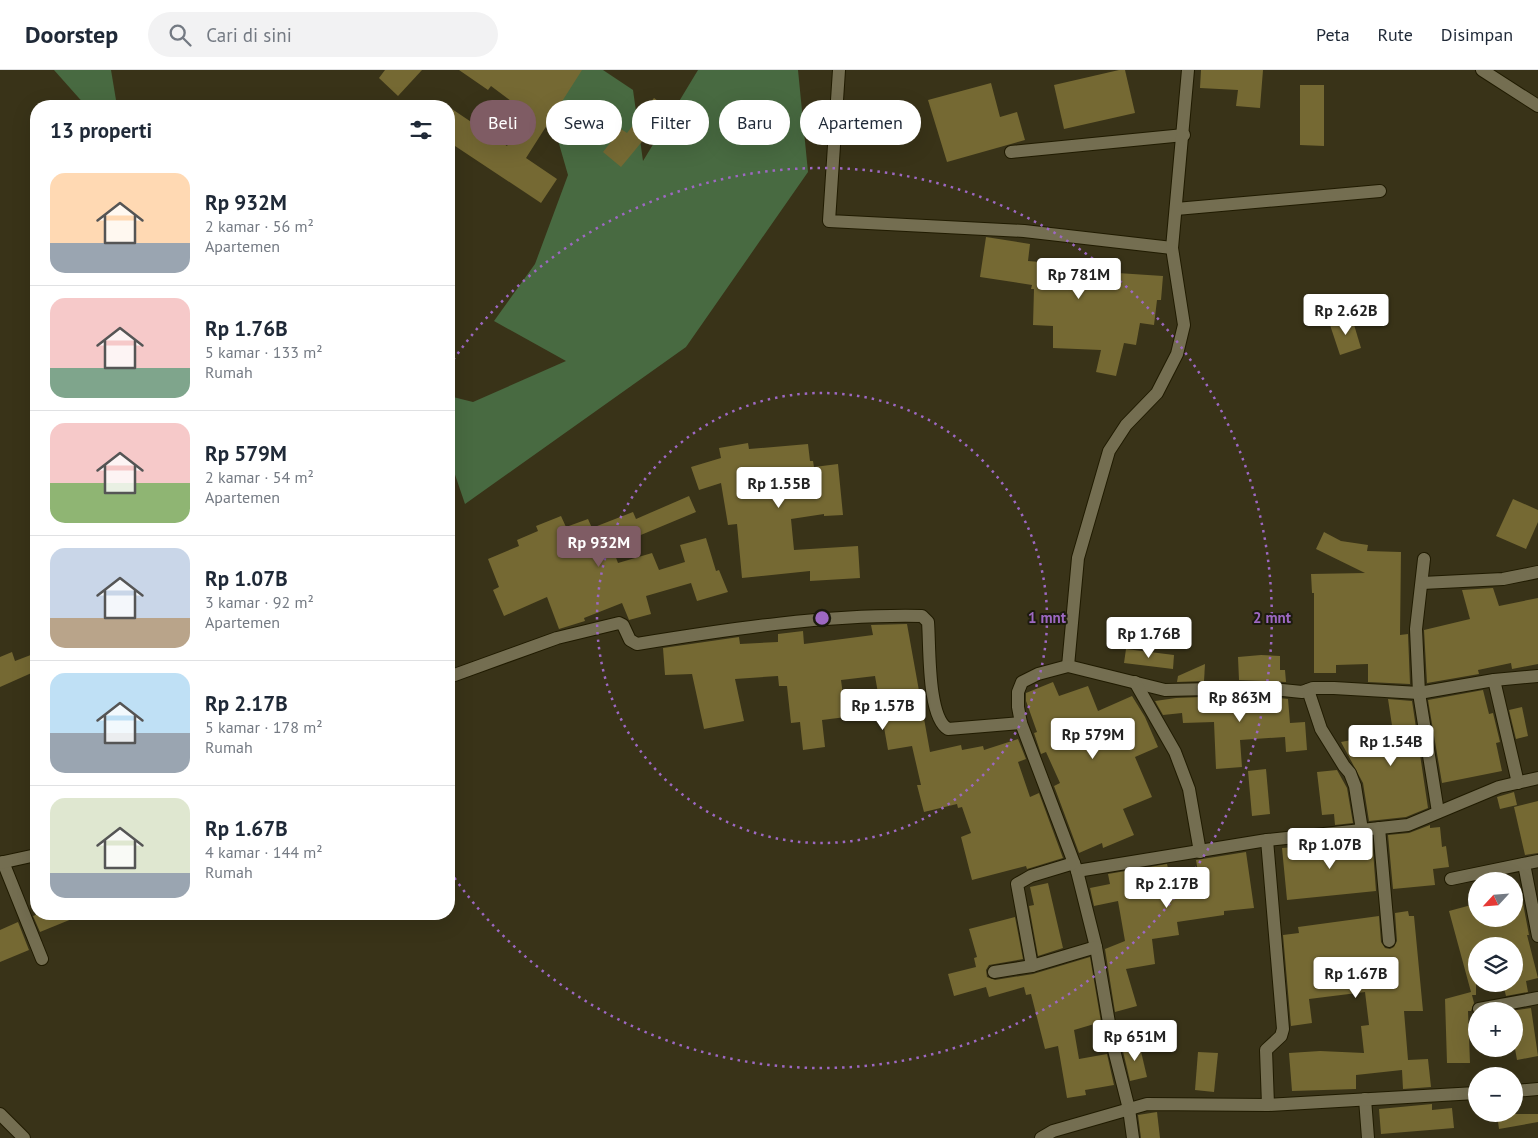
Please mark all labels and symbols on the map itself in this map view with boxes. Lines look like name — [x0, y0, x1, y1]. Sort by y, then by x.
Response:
pin: Rp 781M — [1033, 258, 1125, 300]
pin: Rp 2.62B — [1294, 294, 1398, 336]
pin: Rp 1.55B — [727, 466, 831, 509]
pin: Rp 932M — [553, 526, 645, 568]
text: 1 mnt — [1028, 608, 1067, 627]
text: 2 mnt — [1253, 608, 1292, 627]
centre of rings — [813, 609, 831, 627]
pin: Rp 1.76B — [1097, 616, 1201, 659]
pin: Rp 863M — [1194, 680, 1286, 723]
pin: Rp 1.57B — [831, 688, 935, 731]
pin: Rp 579M — [1047, 718, 1139, 760]
pin: Rp 1.54B — [1339, 724, 1443, 767]
pin: Rp 1.07B — [1278, 828, 1382, 870]
pin: Rp 2.17B — [1115, 866, 1219, 909]
north arrow — [1468, 872, 1522, 928]
pin: Rp 1.67B — [1304, 956, 1408, 999]
pin: Rp 651M — [1089, 1020, 1181, 1062]

